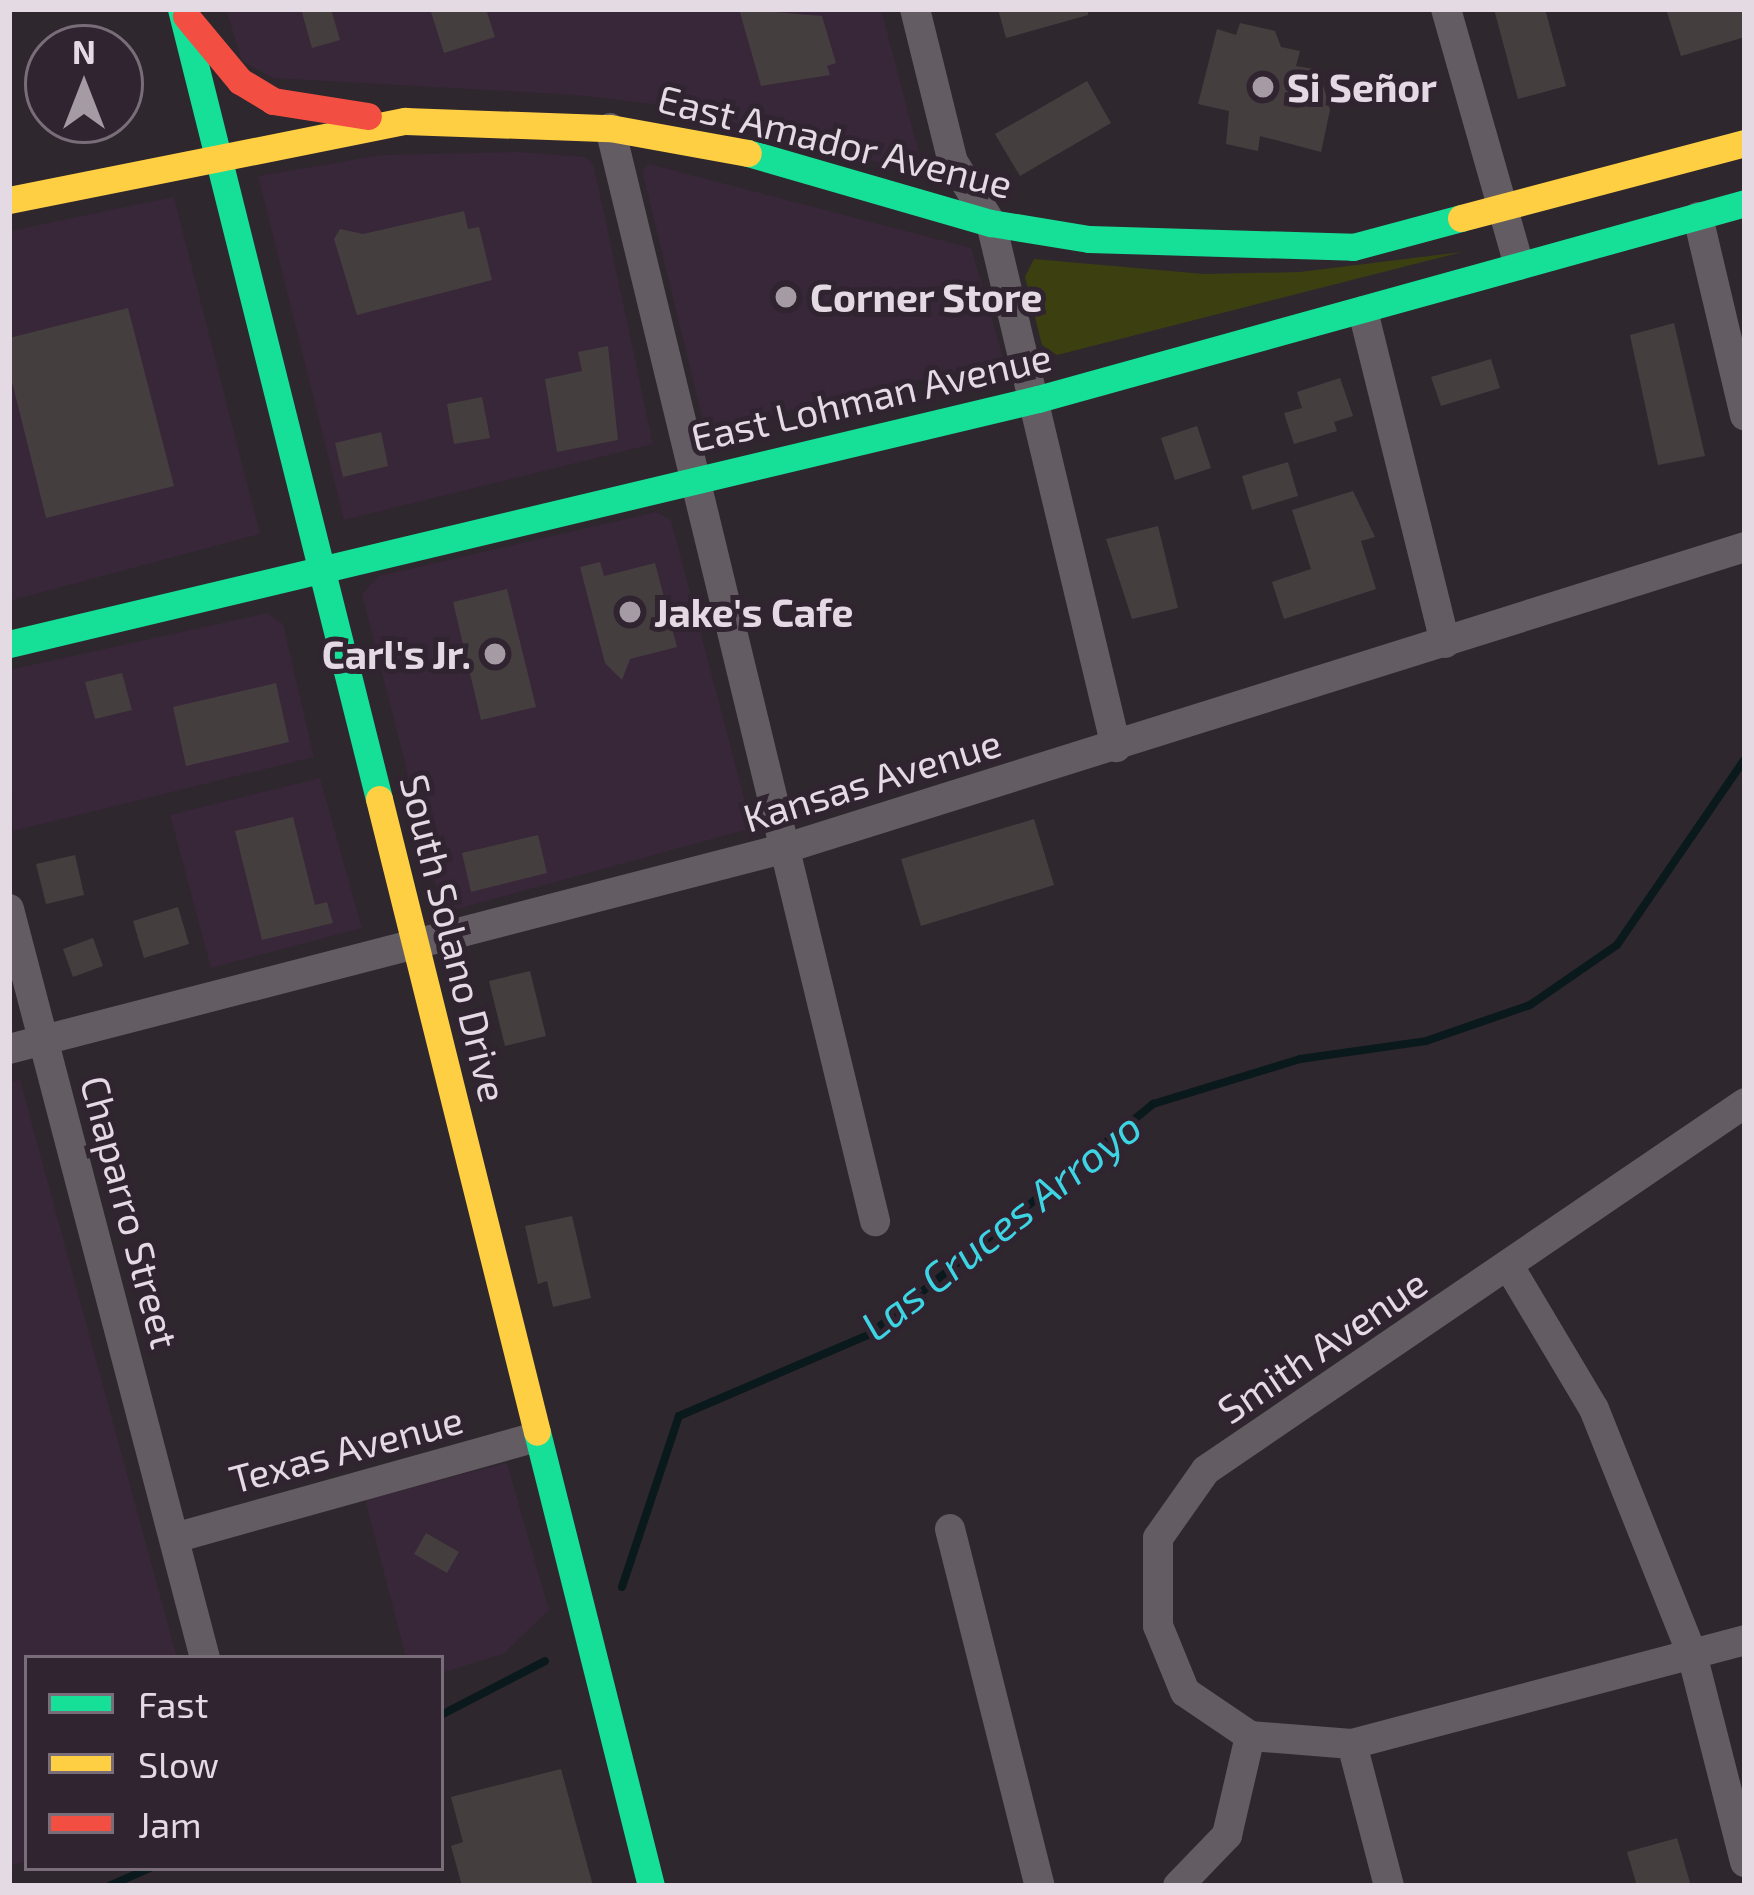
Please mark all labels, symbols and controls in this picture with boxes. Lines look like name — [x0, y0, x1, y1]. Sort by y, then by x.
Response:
north arrow — [24, 24, 144, 144]
text: N — [72, 31, 96, 71]
place label: Si Señor — [1287, 64, 1437, 110]
street label: East Amador Avenue — [652, 74, 1018, 208]
marker: Si Señor — [1250, 74, 1276, 100]
place label: Corner Store — [810, 274, 1043, 320]
marker: Corner Store — [773, 284, 799, 310]
street label: East Lohman Avenue — [686, 333, 1056, 461]
place label: Jake's Cafe — [654, 589, 854, 635]
marker: Jake's Cafe — [617, 599, 643, 625]
place label: Carl's Jr. — [321, 631, 471, 677]
marker: Carl's Jr. — [482, 641, 508, 667]
street label: Kansas Avenue — [737, 719, 1007, 841]
street label: South Solano Drive — [391, 770, 517, 1106]
street label: Chaparro Street — [71, 1071, 189, 1353]
water label: Las Cruces Arroyo — [850, 1100, 1150, 1350]
street label: Smith Avenue — [1208, 1259, 1436, 1433]
street label: Texas Avenue — [224, 1395, 468, 1503]
legend — [24, 1655, 444, 1871]
text: Fast — [138, 1682, 208, 1725]
text: Slow — [138, 1742, 219, 1785]
text: Jam — [138, 1802, 202, 1845]

